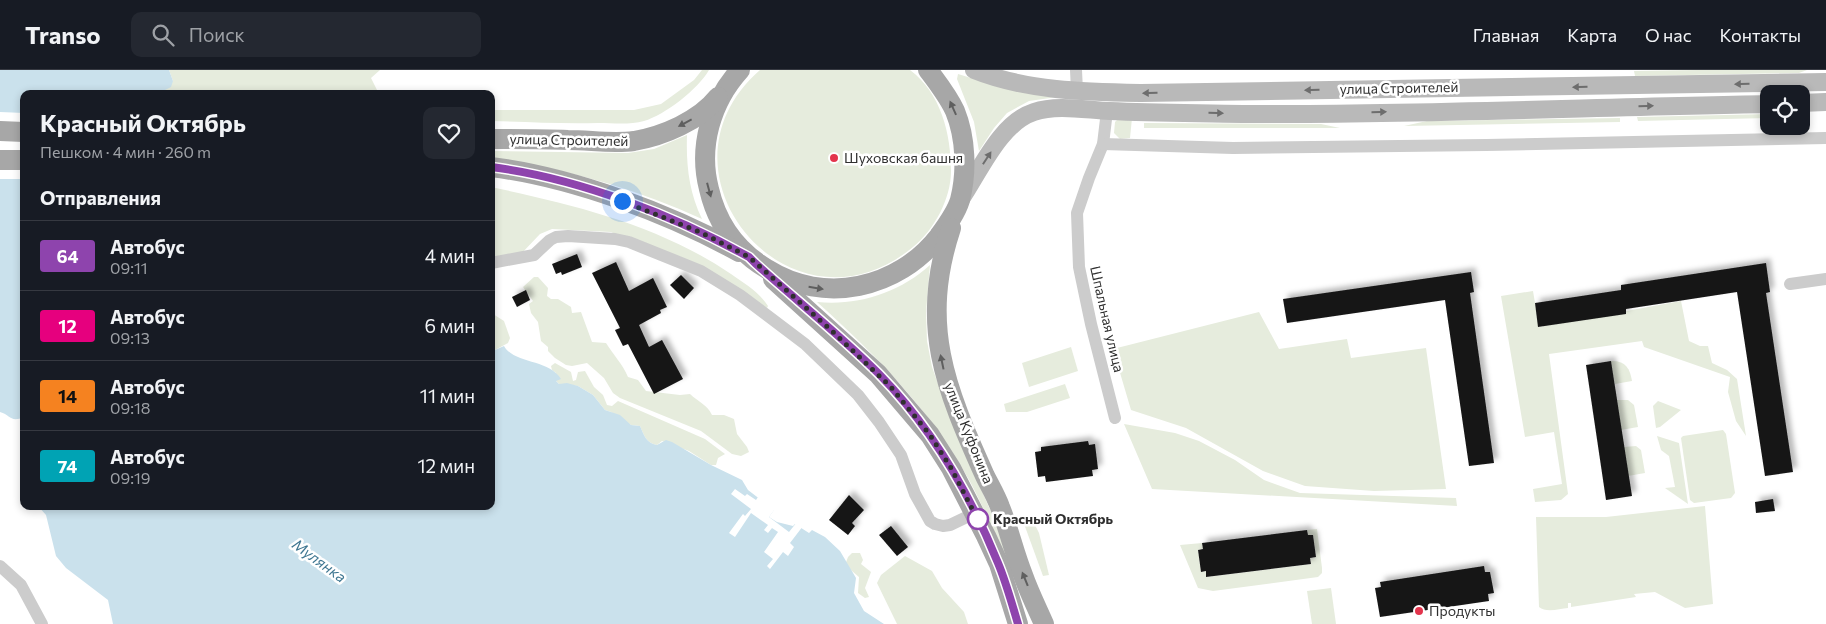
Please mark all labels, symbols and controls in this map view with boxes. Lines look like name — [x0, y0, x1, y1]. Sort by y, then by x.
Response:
search box — [131, 12, 481, 57]
text: Transo — [25, 20, 101, 49]
icon: search — [149, 21, 177, 49]
text: Поиск — [189, 23, 245, 46]
text: Главная — [1473, 24, 1539, 46]
text: Карта — [1567, 24, 1617, 46]
text: О нас — [1645, 24, 1692, 46]
text: Контакты — [1720, 24, 1801, 46]
street label: улица Строителей — [1339, 78, 1459, 97]
one-way arrow — [1734, 80, 1750, 88]
one-way arrow — [1572, 83, 1588, 91]
map controls — [1760, 85, 1810, 135]
button: locate — [1760, 85, 1810, 135]
one-way arrow — [1304, 86, 1320, 94]
one-way arrow — [1142, 89, 1158, 97]
one-way arrow — [948, 101, 956, 115]
one-way arrow — [1638, 102, 1654, 110]
button: heart — [423, 107, 475, 159]
text: Красный Октябрь — [40, 108, 246, 137]
one-way arrow — [1371, 108, 1387, 116]
one-way arrow — [1208, 109, 1224, 117]
one-way arrow — [678, 119, 692, 127]
street label: улица Строителей — [509, 130, 629, 149]
text: Пешком · 4 мин · 260 m — [40, 142, 211, 161]
place label: Шуховская башня — [844, 149, 963, 166]
marker: Шуховская башня — [828, 152, 840, 164]
one-way arrow — [982, 152, 992, 165]
one-way arrow — [705, 182, 713, 197]
text: Отправления — [40, 186, 161, 209]
your location — [610, 189, 635, 214]
text: Автобус — [110, 235, 185, 258]
text: 4 мин — [425, 244, 475, 267]
text: 64 — [56, 245, 79, 267]
text: 09:11 — [110, 258, 148, 277]
street label: Шпальная улица — [1087, 264, 1128, 374]
one-way arrow — [808, 284, 824, 292]
text: Автобус — [110, 305, 185, 328]
text: 6 мин — [425, 314, 475, 337]
text: 12 — [58, 315, 77, 337]
text: 09:13 — [110, 328, 150, 347]
one-way arrow — [938, 355, 946, 370]
text: Автобус — [110, 375, 185, 398]
street label: улица Куфонина — [941, 380, 998, 486]
text: 11 мин — [420, 384, 475, 407]
text: 14 — [58, 385, 77, 407]
text: 09:18 — [110, 398, 150, 417]
text: Автобус — [110, 445, 185, 468]
text: 12 мин — [417, 454, 475, 477]
text: 74 — [58, 455, 77, 477]
text: 09:19 — [110, 468, 150, 487]
marker: Красный Октябрь — [967, 508, 989, 530]
place label: Красный Октябрь — [993, 510, 1114, 527]
water label: Мулянка — [289, 535, 350, 586]
one-way arrow — [1020, 572, 1028, 586]
place label: Продукты — [1429, 602, 1495, 619]
marker: Продукты — [1413, 605, 1425, 617]

